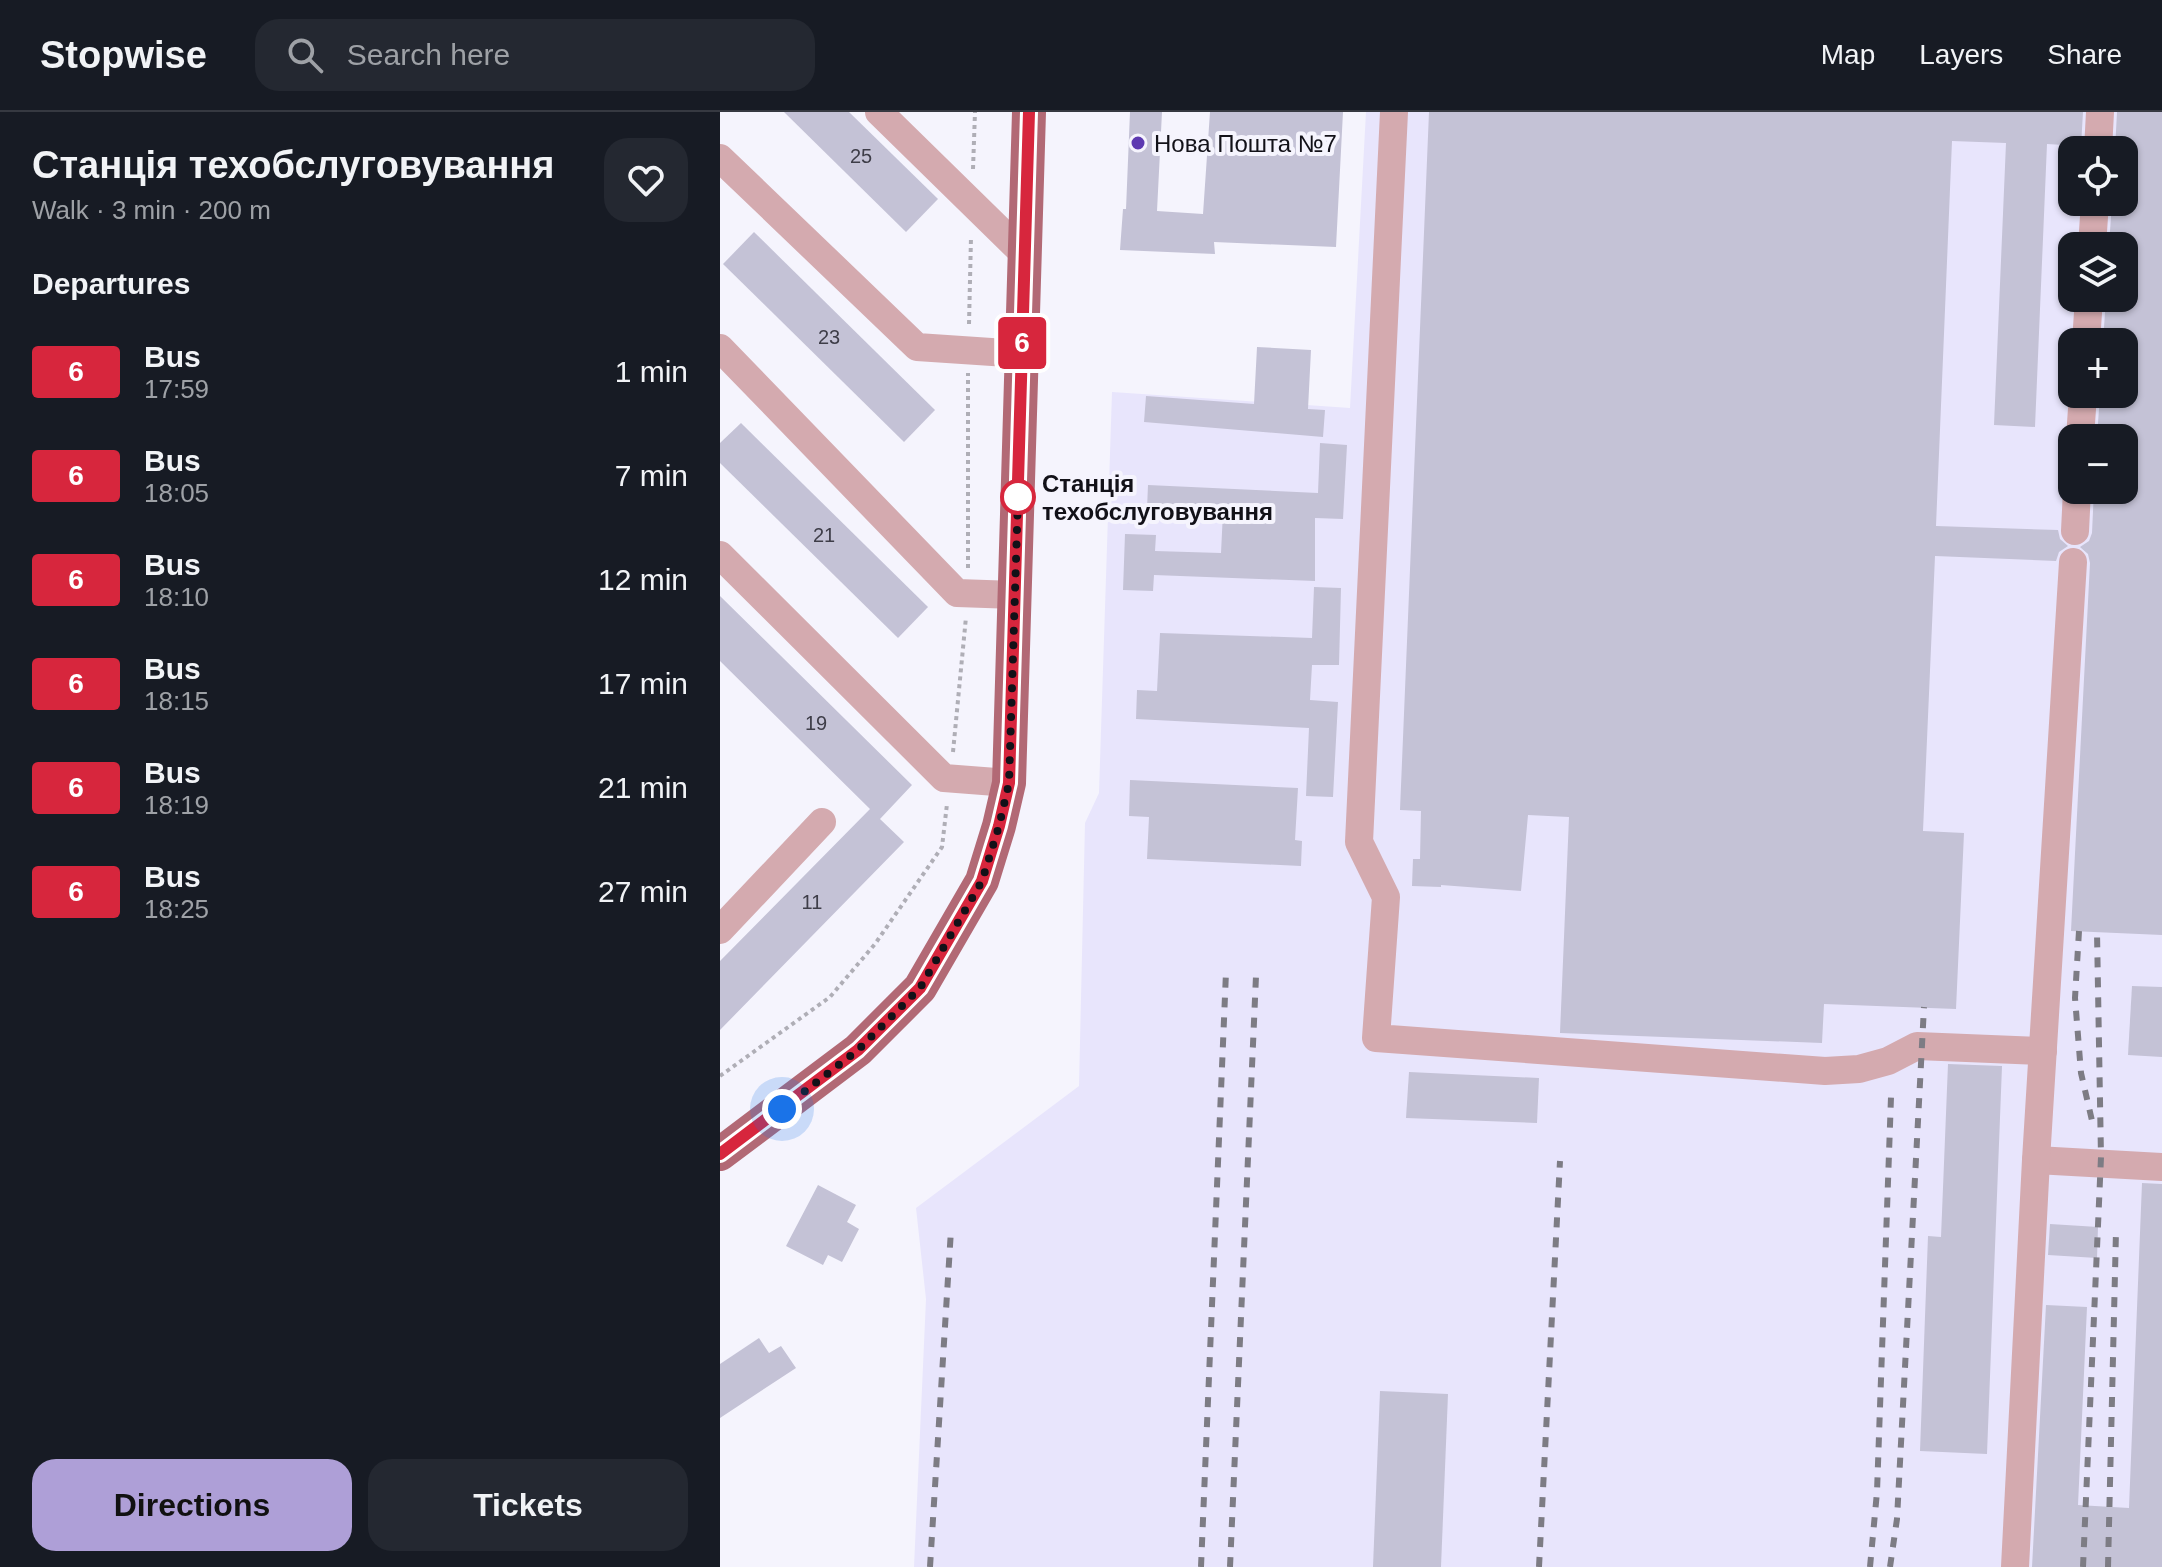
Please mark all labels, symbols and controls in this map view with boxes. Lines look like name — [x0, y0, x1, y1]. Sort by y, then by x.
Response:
search box — [255, 19, 815, 91]
icon: search — [283, 33, 327, 77]
text: Stopwise — [40, 34, 207, 76]
text: Search here — [347, 38, 510, 71]
text: Map — [1821, 39, 1875, 70]
text: Layers — [1919, 39, 2003, 70]
text: Share — [2047, 39, 2122, 70]
place label: Нова Пошта №7 — [1154, 130, 1337, 157]
marker: Нова Пошта №7 — [1129, 134, 1147, 152]
map controls — [2058, 136, 2138, 504]
button: locate — [2058, 136, 2138, 216]
button: heart — [604, 138, 688, 222]
text: Станція техобслуговування — [32, 144, 554, 186]
house number: 25 — [850, 145, 872, 167]
text: Walk · 3 min · 200 m — [32, 195, 271, 225]
button: layers — [2058, 232, 2138, 312]
text: Departures — [32, 267, 190, 300]
line badge: 6 — [996, 317, 1048, 369]
house number: 23 — [818, 326, 840, 348]
text: 6 — [1014, 327, 1030, 358]
button: + — [2058, 328, 2138, 408]
text: Bus — [144, 340, 201, 373]
text: 1 min — [615, 355, 688, 388]
text: 6 — [68, 356, 84, 387]
text: 17:59 — [144, 374, 209, 404]
button: − — [2058, 424, 2138, 504]
text: Bus — [144, 444, 201, 477]
text: 7 min — [615, 459, 688, 492]
text: 6 — [68, 460, 84, 491]
place label: Станція техобслуговування — [1042, 470, 1273, 525]
text: 18:05 — [144, 478, 209, 508]
marker: Станція техобслуговування — [1001, 480, 1035, 514]
house number: 21 — [813, 524, 835, 546]
text: Bus — [144, 548, 201, 581]
text: 12 min — [598, 563, 688, 596]
text: 6 — [68, 564, 84, 595]
text: 18:10 — [144, 582, 209, 612]
text: Bus — [144, 652, 201, 685]
text: 17 min — [598, 667, 688, 700]
text: 6 — [68, 668, 84, 699]
text: 18:15 — [144, 686, 209, 716]
house number: 19 — [805, 712, 827, 734]
text: Bus — [144, 756, 201, 789]
text: 21 min — [598, 771, 688, 804]
text: 6 — [68, 772, 84, 803]
text: 18:19 — [144, 790, 209, 820]
text: Bus — [144, 860, 201, 893]
text: 27 min — [598, 875, 688, 908]
text: 6 — [68, 876, 84, 907]
house number: 11 — [802, 891, 822, 913]
text: 18:25 — [144, 894, 209, 924]
your location — [762, 1089, 802, 1129]
button: Directions — [32, 1459, 352, 1551]
button: Tickets — [368, 1459, 688, 1551]

